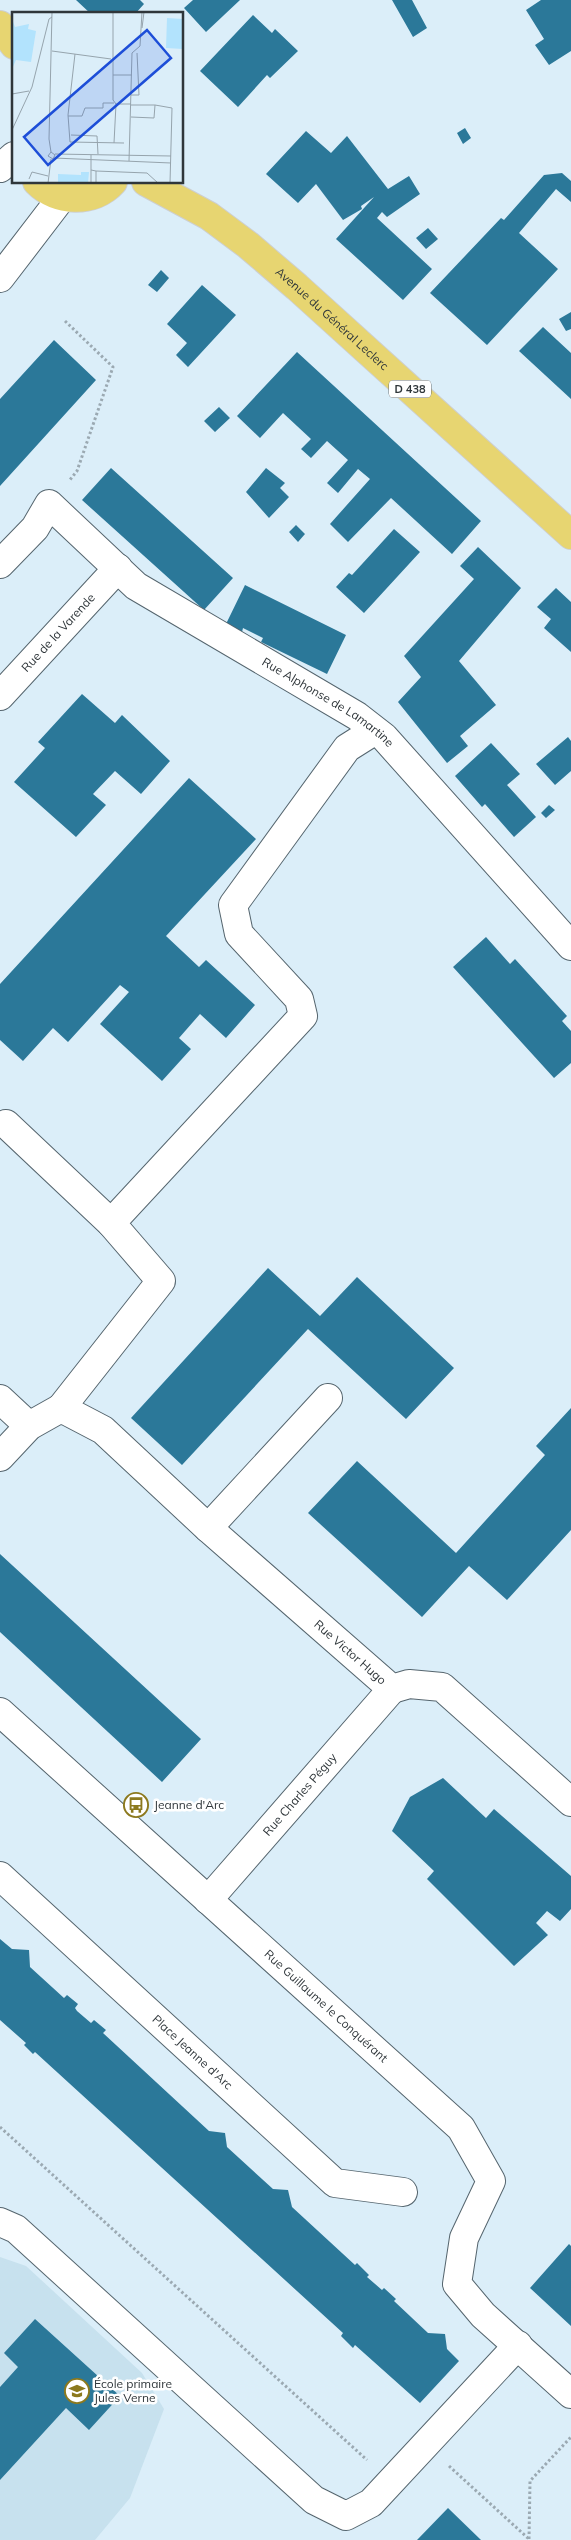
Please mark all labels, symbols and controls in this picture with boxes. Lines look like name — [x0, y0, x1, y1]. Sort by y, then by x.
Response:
inset map — [12, 12, 184, 184]
street label: Avenue du Général Leclerc — [272, 264, 392, 373]
road number: D 438 — [389, 380, 431, 398]
street label: Rue de la Varende — [18, 590, 98, 675]
street label: Rue Alphonse de Lamartine — [260, 654, 397, 750]
street label: Rue Victor Hugo — [311, 1616, 390, 1688]
street label: Rue Charles Péguy — [260, 1749, 340, 1839]
bus stop icon: Jeanne d'Arc — [123, 1792, 149, 1818]
place label: Jeanne d'Arc — [154, 1797, 224, 1812]
street label: Rue Guillaume le Conquérant — [261, 1946, 391, 2065]
street label: Place Jeanne d'Arc — [149, 2011, 236, 2093]
place label: École primaire Jules Verne — [94, 2376, 172, 2405]
school or university icon: École primaire Jules Verne — [64, 2378, 90, 2404]

